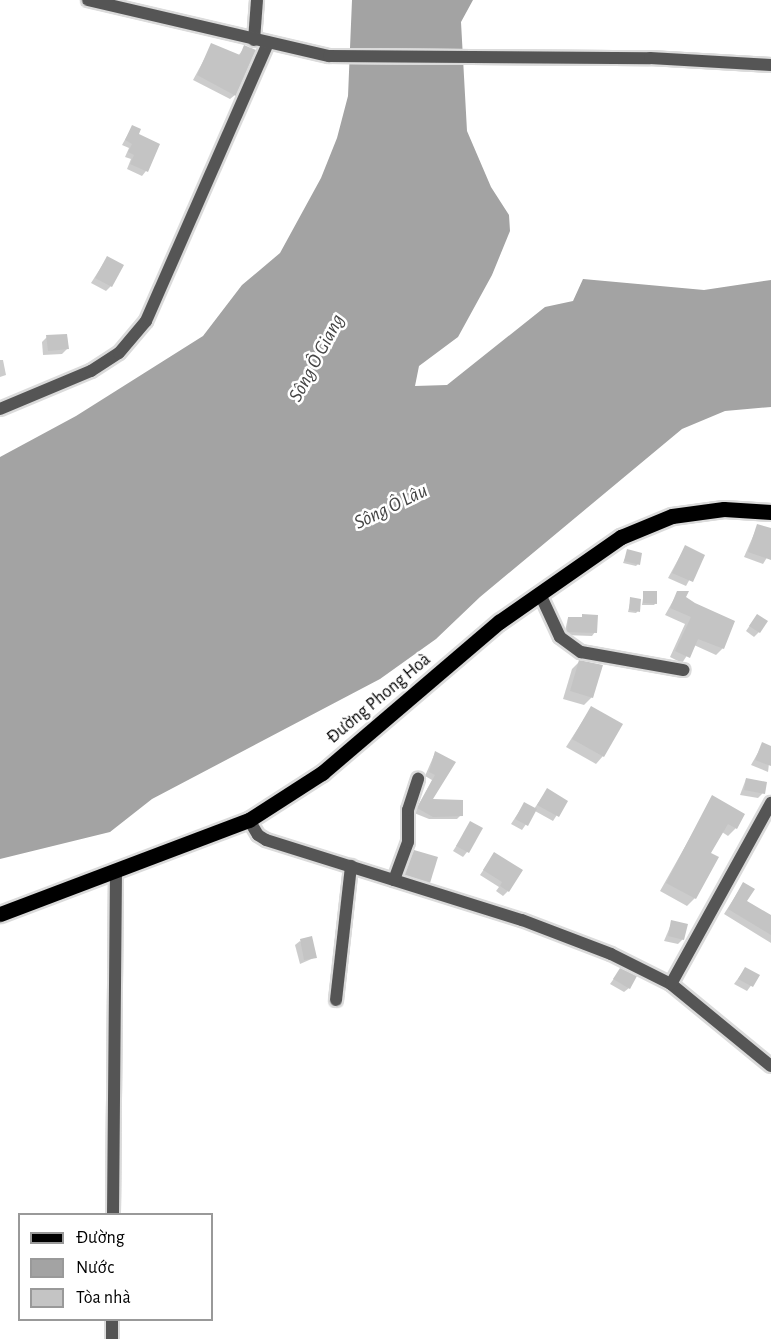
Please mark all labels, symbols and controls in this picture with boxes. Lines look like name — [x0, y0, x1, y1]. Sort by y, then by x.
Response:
water label: Sông Ô Giang — [284, 310, 350, 406]
water label: Sông Ô Lâu — [350, 479, 432, 535]
street label: Đường Phong Hoà — [323, 649, 435, 749]
legend — [18, 1213, 213, 1321]
text: Đường — [76, 1229, 125, 1247]
text: Nước — [76, 1259, 114, 1277]
text: Tòa nhà — [76, 1289, 131, 1307]

